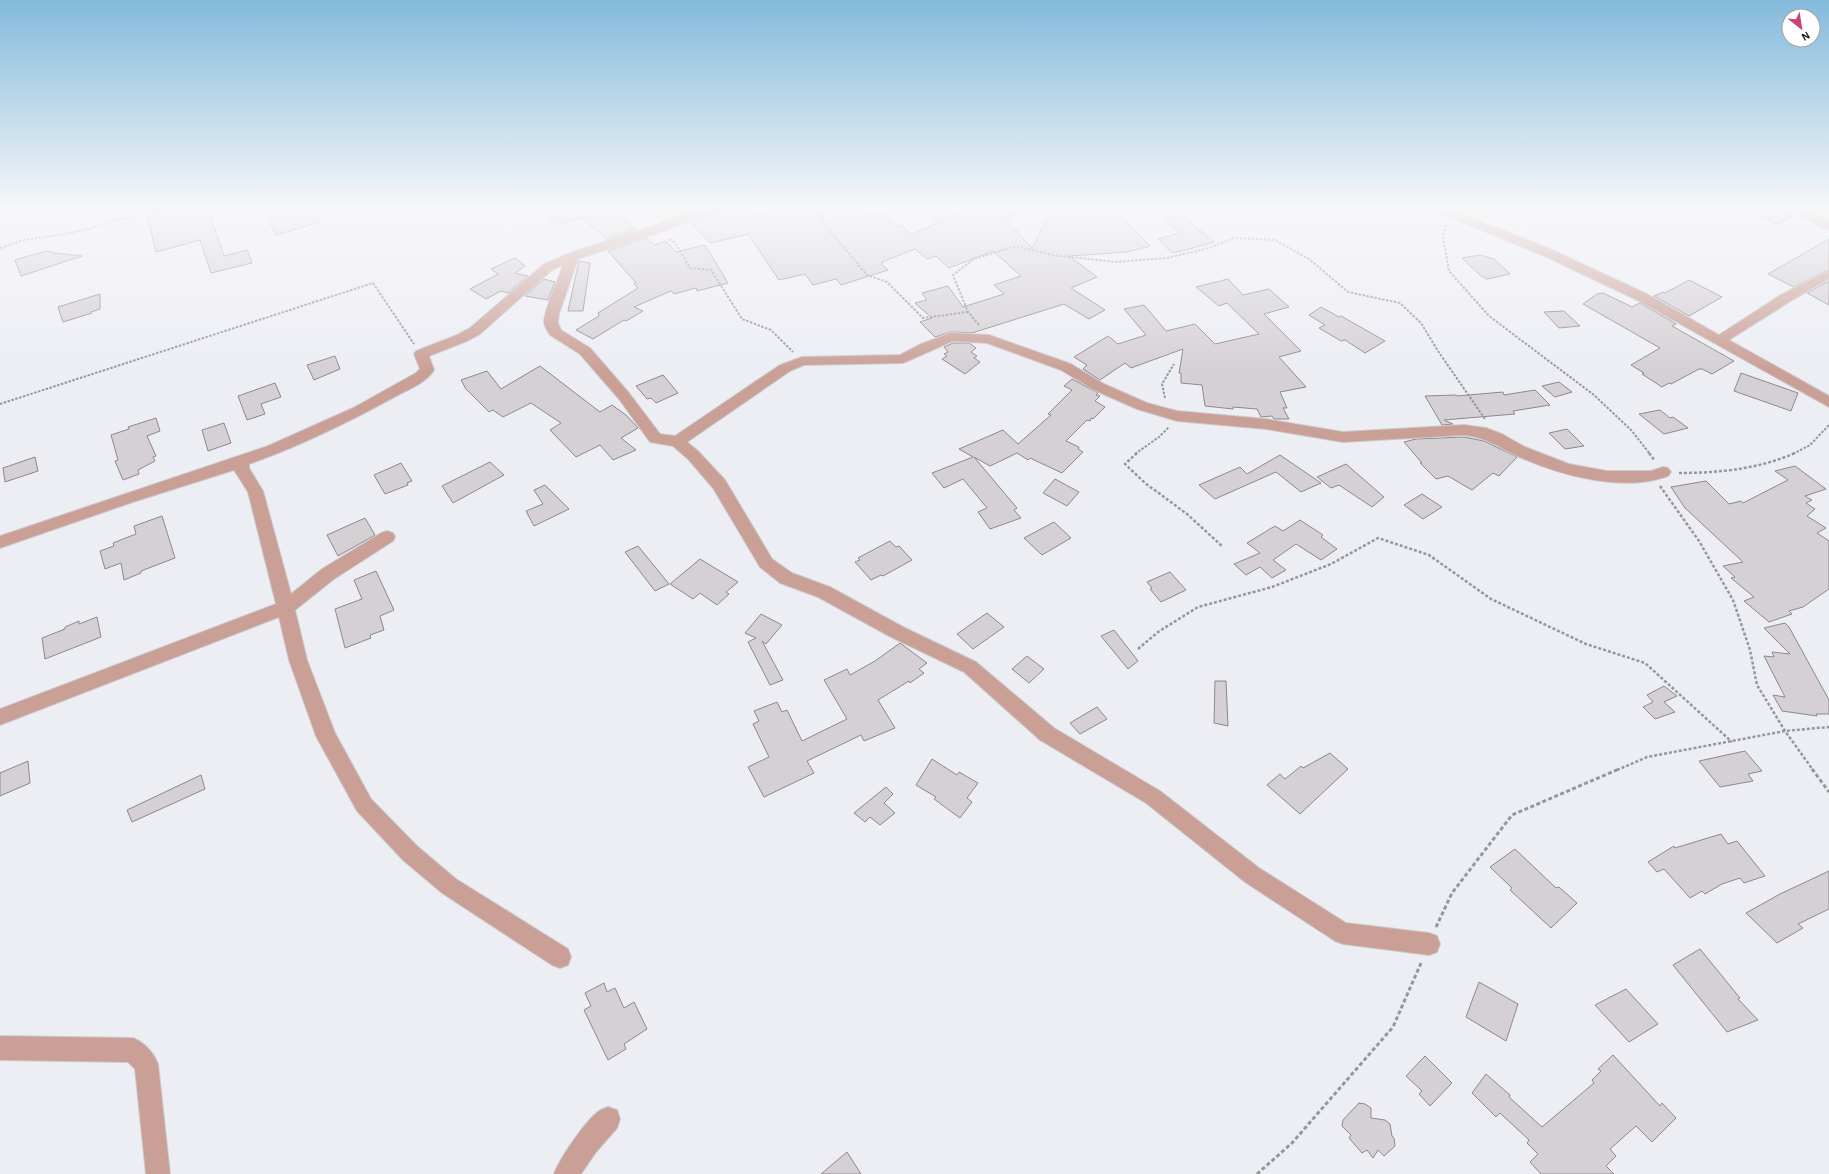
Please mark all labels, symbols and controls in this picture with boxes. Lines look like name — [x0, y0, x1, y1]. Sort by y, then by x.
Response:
north arrow — [1781, 8, 1821, 48]
text: N — [1800, 30, 1812, 43]

